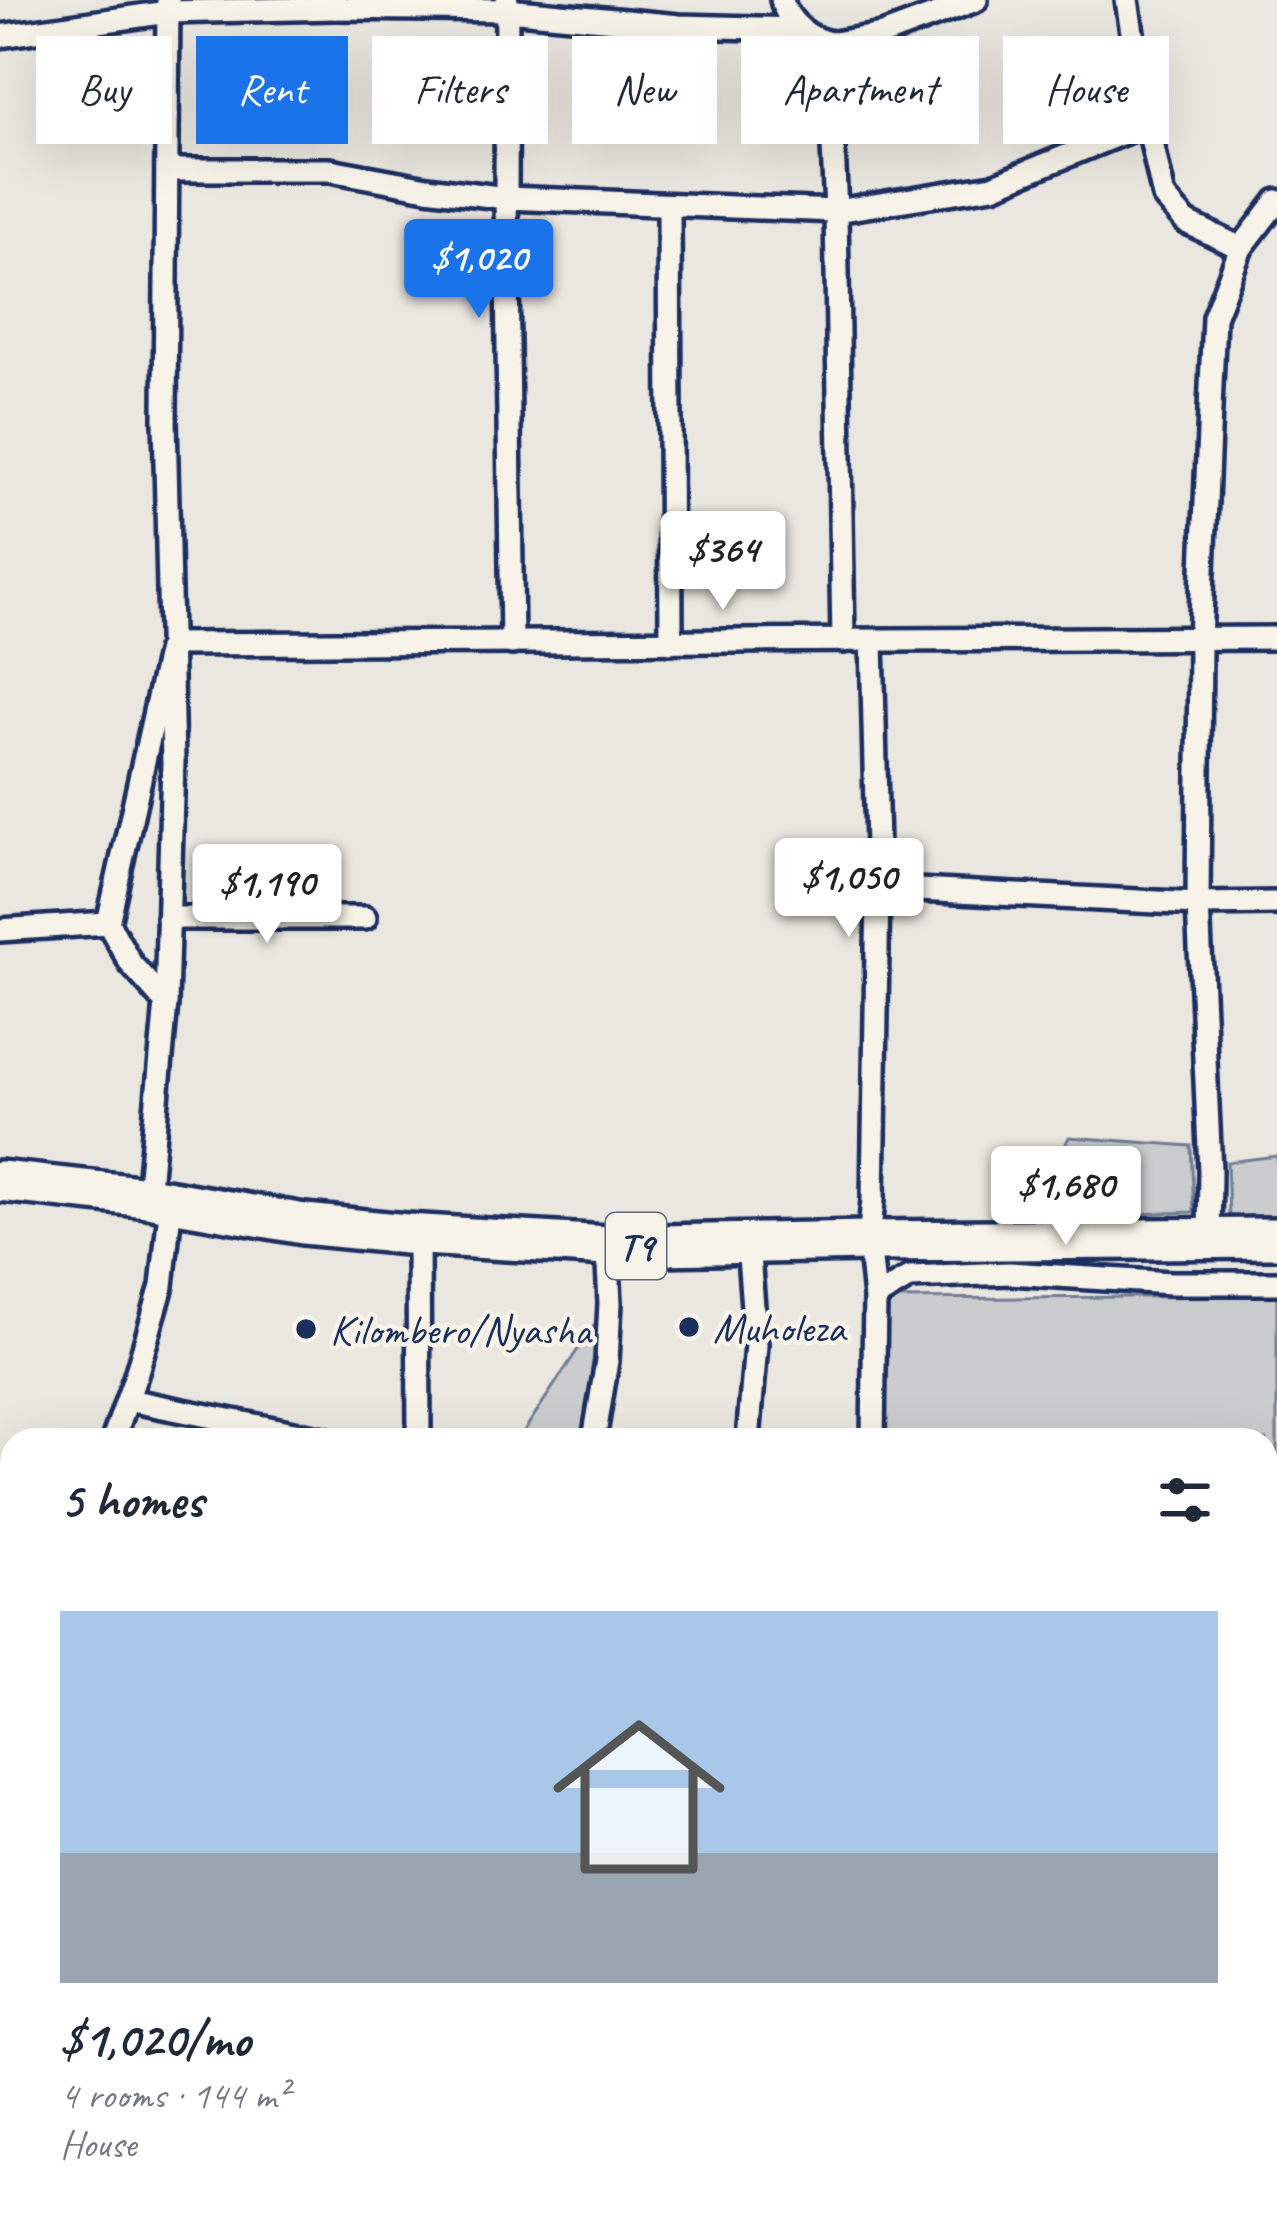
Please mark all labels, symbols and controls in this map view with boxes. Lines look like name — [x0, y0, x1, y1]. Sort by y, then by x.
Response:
chip: Buy — [36, 36, 172, 144]
chip: Rent — [196, 36, 348, 144]
chip: Filters — [372, 36, 548, 144]
chip: New — [572, 36, 717, 144]
chip: Apartment — [741, 36, 979, 144]
chip: House — [1003, 36, 1169, 144]
pin: $1,020 — [381, 219, 577, 321]
text: $1,020 — [431, 233, 527, 282]
pin: $364 — [652, 511, 794, 613]
text: $364 — [687, 525, 759, 574]
pin: $1,050 — [751, 838, 947, 940]
pin: $1,190 — [169, 844, 365, 946]
text: $1,050 — [802, 852, 896, 901]
text: $1,190 — [219, 858, 315, 907]
pin: $1,680 — [968, 1146, 1164, 1248]
text: $1,680 — [1018, 1160, 1114, 1209]
road number: T9 — [606, 1213, 666, 1279]
place label: Muholeza — [713, 1302, 848, 1355]
place label: Kilombero/Nyasha — [330, 1304, 594, 1357]
marker: Muholeza — [676, 1314, 702, 1340]
marker: Kilombero/Nyasha — [293, 1316, 319, 1342]
icon: filters — [1152, 1467, 1218, 1533]
text: 5 homes — [60, 1468, 203, 1532]
icon: home — [531, 1689, 747, 1905]
text: $1,020/mo — [60, 2007, 250, 2071]
text: 4 rooms · 144 m² — [60, 2071, 288, 2120]
text: House — [60, 2120, 136, 2169]

